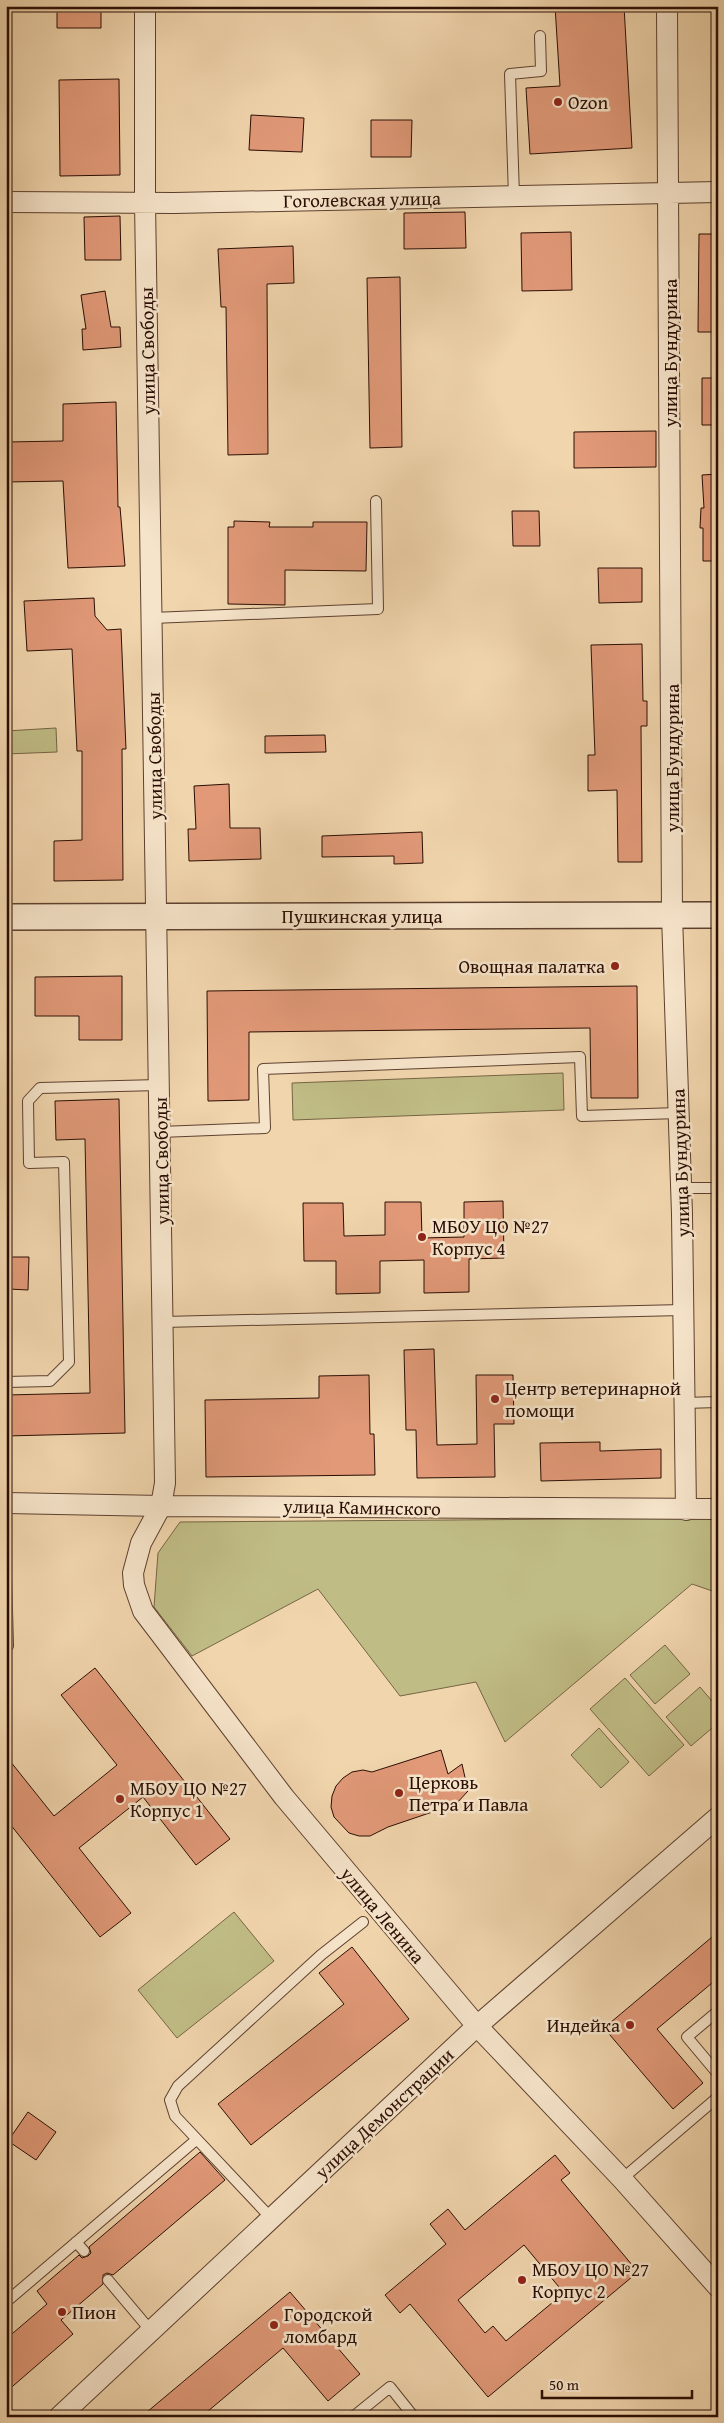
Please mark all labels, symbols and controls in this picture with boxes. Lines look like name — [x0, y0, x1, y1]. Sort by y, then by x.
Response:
place label: Ozon — [568, 88, 609, 116]
marker: Ozon — [552, 96, 564, 108]
street label: Гоголевская улица — [283, 184, 441, 214]
street label: улица Бундурина — [656, 279, 684, 428]
street label: улица Свободы — [132, 287, 162, 416]
street label: улица Бундурина — [658, 684, 686, 833]
street label: улица Свободы — [139, 692, 169, 821]
street label: Пушкинская улица — [281, 902, 443, 930]
place label: Овощная палатка — [459, 952, 605, 980]
marker: Овощная палатка — [609, 960, 621, 972]
street label: улица Бундурина — [663, 1088, 697, 1239]
street label: улица Свободы — [146, 1097, 176, 1226]
place label: МБОУ ЦО №27 Корпус 4 — [432, 1212, 549, 1262]
marker: МБОУ ЦО №27 Корпус 4 — [416, 1231, 428, 1243]
place label: Центр ветеринарной помощи — [505, 1374, 681, 1424]
marker: Центр ветеринарной помощи — [489, 1393, 501, 1405]
street label: улица Каминского — [282, 1492, 441, 1522]
place label: Церковь Петра и Павла — [409, 1768, 528, 1818]
place label: МБОУ ЦО №27 Корпус 1 — [130, 1774, 247, 1824]
marker: Церковь Петра и Павла — [393, 1787, 405, 1799]
marker: МБОУ ЦО №27 Корпус 1 — [114, 1793, 126, 1805]
street label: улица Ленина — [333, 1860, 432, 1970]
place label: Индейка — [547, 2011, 620, 2039]
marker: Индейка — [624, 2019, 636, 2031]
street label: улица Демонстрации — [307, 2041, 460, 2186]
place label: МБОУ ЦО №27 Корпус 2 — [532, 2255, 649, 2305]
marker: МБОУ ЦО №27 Корпус 2 — [516, 2274, 528, 2286]
place label: Пион — [72, 2298, 116, 2326]
place label: Городской ломбард — [284, 2300, 373, 2350]
marker: Пион — [56, 2306, 68, 2318]
marker: Городской ломбард — [268, 2319, 280, 2331]
scale bar — [542, 2368, 692, 2400]
text: 50 m — [549, 2374, 580, 2395]

